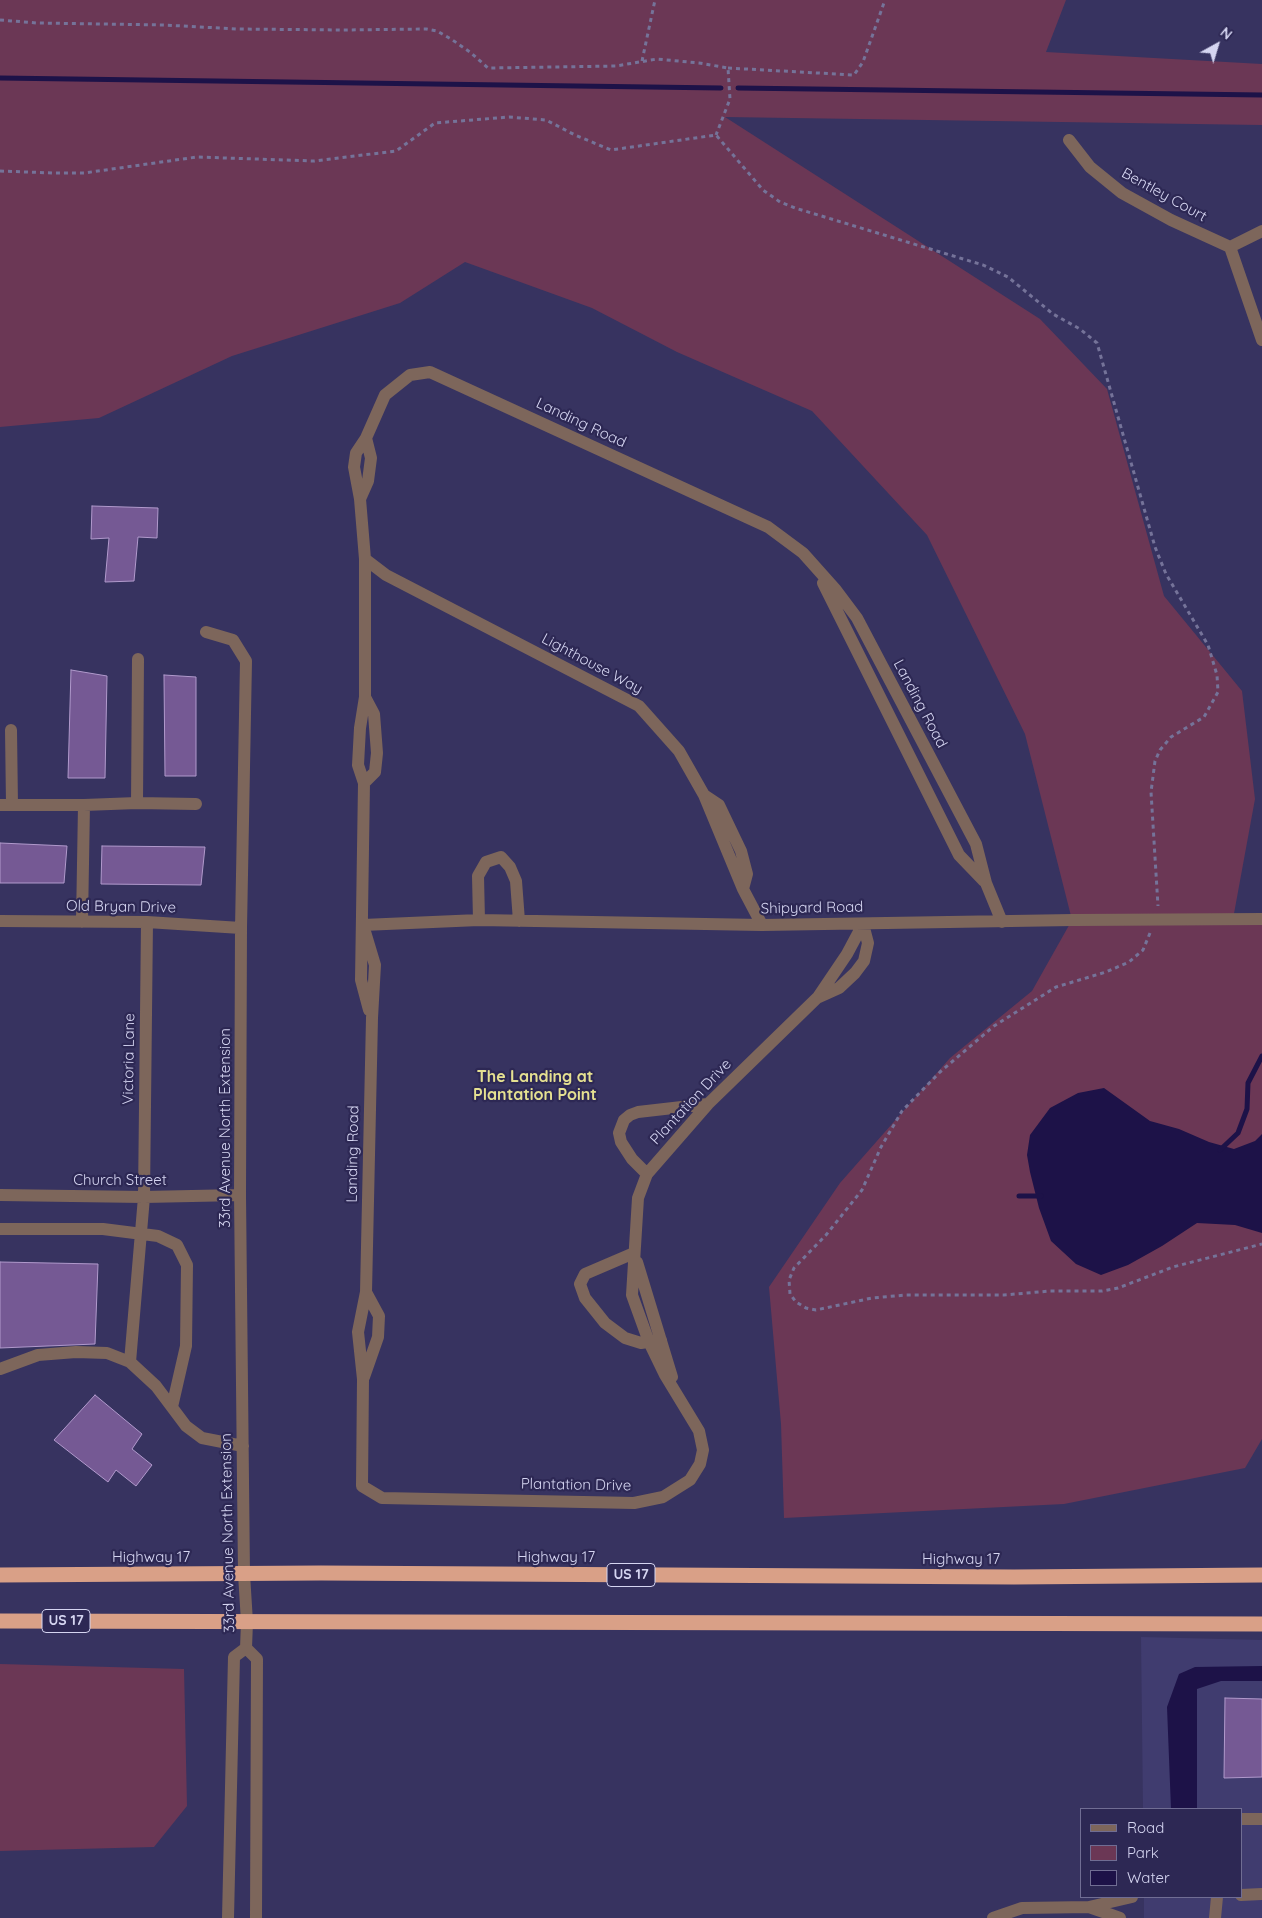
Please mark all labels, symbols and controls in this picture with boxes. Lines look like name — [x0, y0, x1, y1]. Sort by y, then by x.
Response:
north arrow — [1192, 20, 1242, 70]
text: N — [1217, 23, 1236, 44]
street label: Bentley Court — [1118, 164, 1210, 226]
street label: Landing Road — [533, 394, 629, 452]
street label: Lighthouse Way — [538, 630, 646, 698]
street label: Landing Road — [889, 657, 951, 751]
street label: Old Bryan Drive — [66, 897, 176, 917]
street label: Shipyard Road — [760, 898, 864, 918]
street label: Victoria Lane — [119, 1013, 139, 1105]
street label: 33rd Avenue North Extension — [216, 1028, 234, 1228]
street label: Plantation Drive — [647, 1055, 735, 1149]
district label: The Landing at Plantation Point — [473, 1067, 597, 1105]
street label: Landing Road — [343, 1105, 363, 1203]
street label: Church Street — [73, 1171, 167, 1189]
street label: 33rd Avenue North Extension — [217, 1433, 239, 1633]
street label: Plantation Drive — [521, 1475, 631, 1495]
street label: Highway 17 — [112, 1548, 190, 1566]
street label: Highway 17 — [517, 1548, 595, 1566]
street label: Highway 17 — [922, 1550, 1000, 1568]
road number: US 17 — [607, 1564, 655, 1586]
road number: US 17 — [42, 1610, 90, 1632]
legend — [1080, 1808, 1242, 1898]
text: Road — [1127, 1818, 1164, 1837]
text: Park — [1127, 1843, 1159, 1862]
text: Water — [1127, 1868, 1170, 1887]

